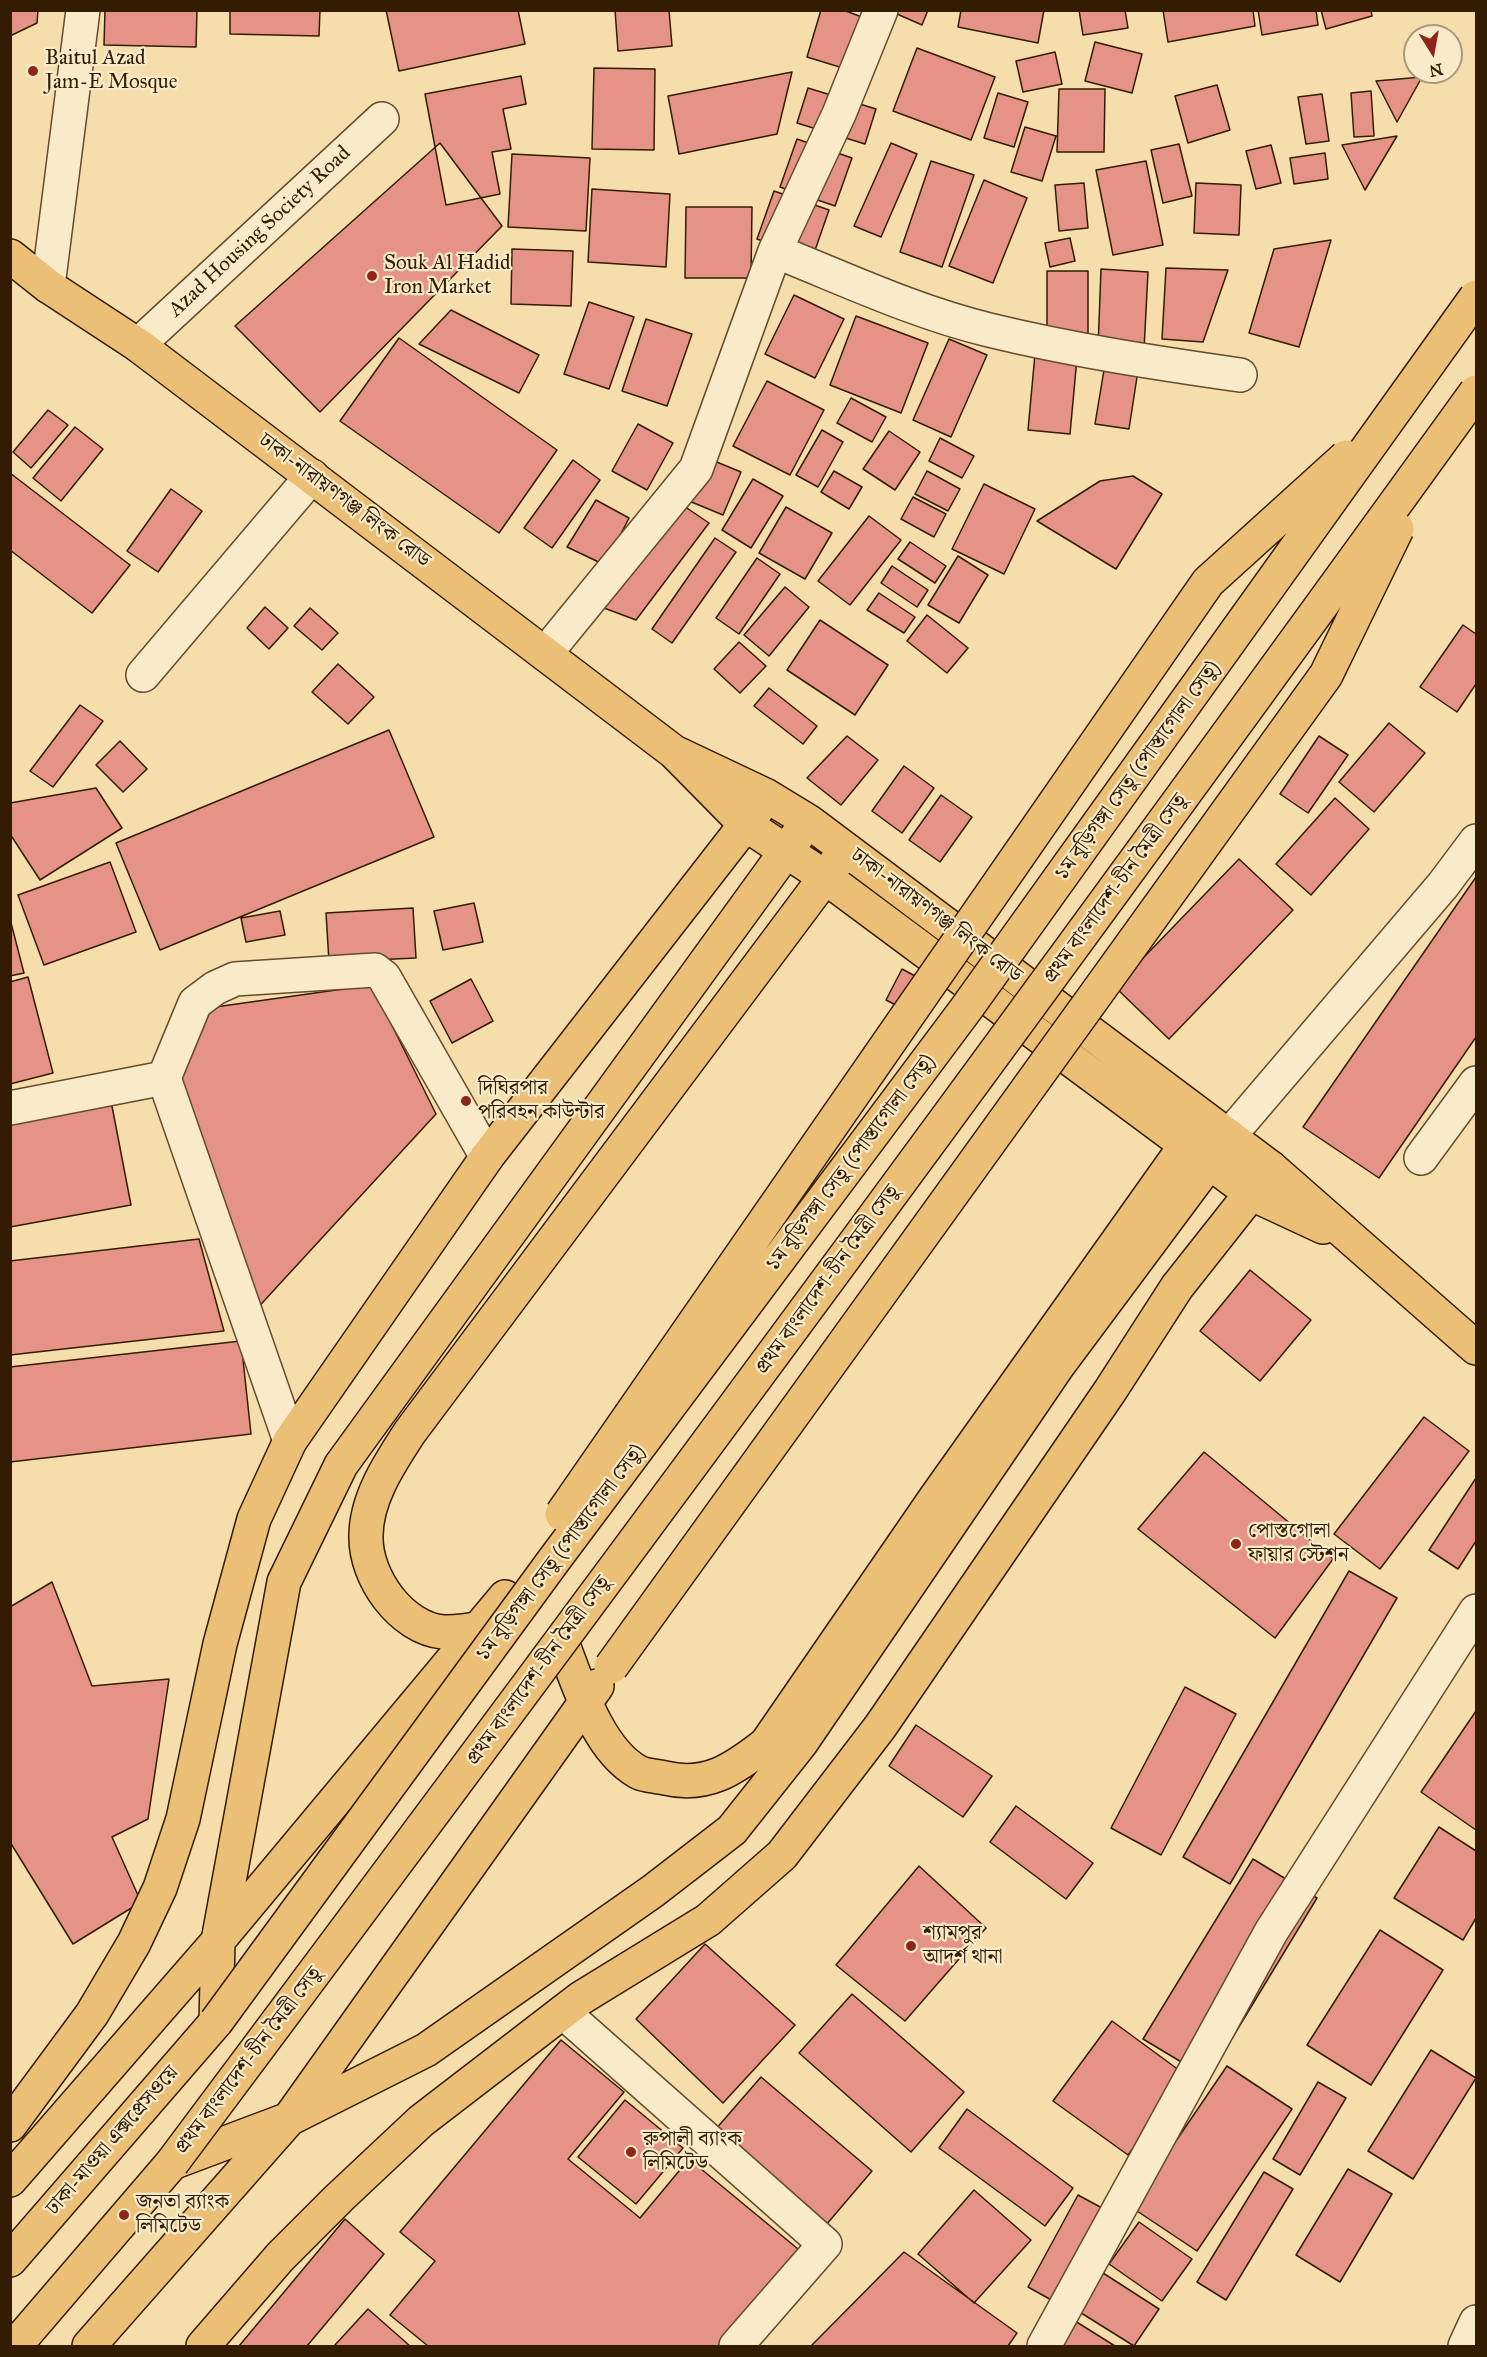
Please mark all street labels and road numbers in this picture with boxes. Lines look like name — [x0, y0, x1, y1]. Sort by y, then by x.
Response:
street label: Azad Housing Society Road — [164, 141, 356, 323]
street label: ঢাকা-নারায়ণগঞ্জ লিংক রোড — [253, 428, 435, 574]
street label: ১ম বুড়িগঙ্গা সেতু (পোস্তাগোলা সেতু) — [1050, 656, 1226, 886]
street label: প্রথম বাংলাদেশ-চীন মৈত্রী সেতু — [1039, 789, 1193, 989]
street label: ঢাকা-নারায়ণগঞ্জ লিংক রোড — [845, 843, 1027, 989]
street label: ১ম বুড়িগঙ্গা সেতু (পোস্তাগোলা সেতু) — [761, 1049, 941, 1277]
street label: প্রথম বাংলাদেশ-চীন মৈত্রী সেতু — [751, 1180, 905, 1380]
street label: ১ম বুড়িগঙ্গা সেতু (পোস্তাগোলা সেতু) — [471, 1439, 651, 1667]
street label: প্রথম বাংলাদেশ-চীন মৈত্রী সেতু — [462, 1571, 616, 1771]
street label: প্রথম বাংলাদেশ-চীন মৈত্রী সেতু — [170, 1962, 328, 2160]
street label: ঢাকা-মাওয়া এক্সপ্রেসওয়ে — [41, 2061, 185, 2221]

